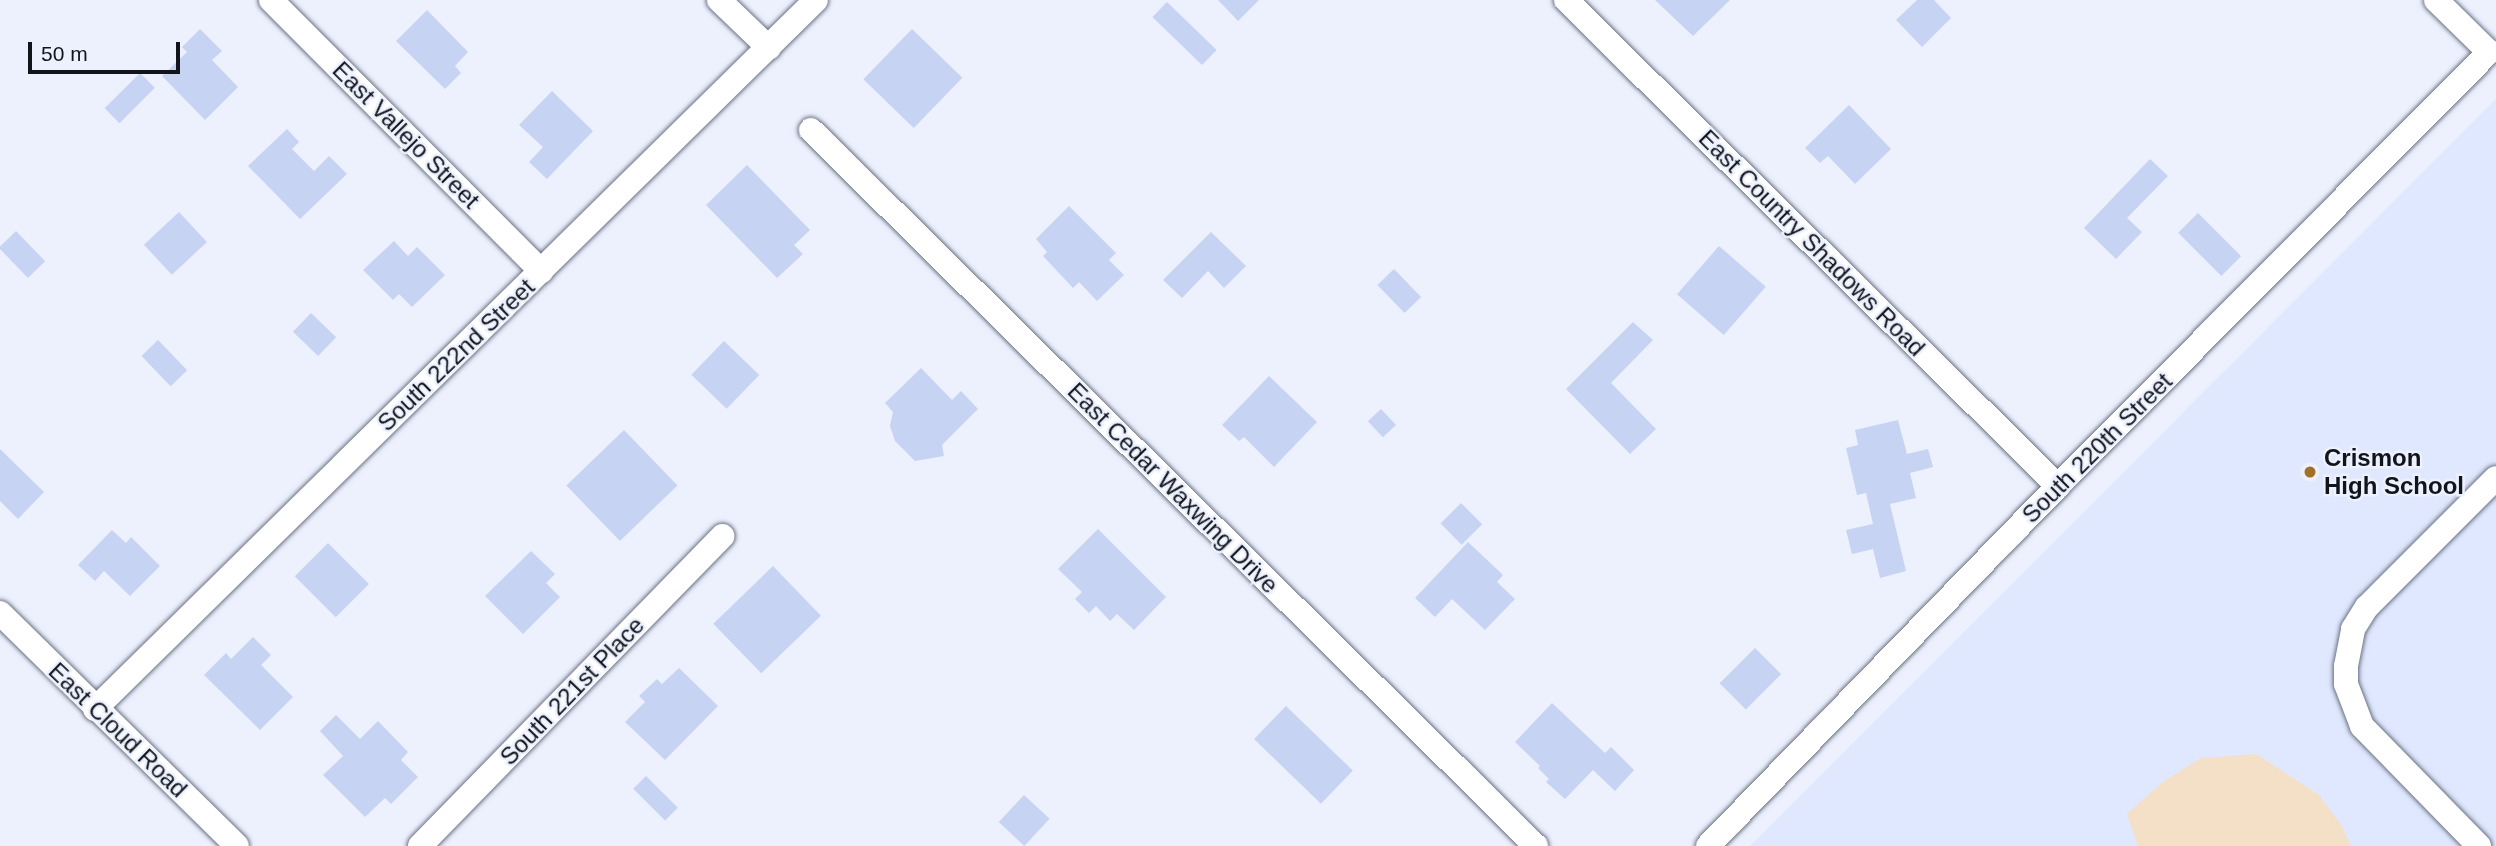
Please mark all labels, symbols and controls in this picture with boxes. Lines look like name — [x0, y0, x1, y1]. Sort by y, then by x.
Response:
scale bar — [32, 28, 184, 72]
text: 50 m — [41, 42, 88, 65]
street label: East Vallejo Street — [327, 56, 485, 214]
street label: East Country Shadows Road — [1693, 124, 1931, 362]
street label: South 222nd Street — [372, 273, 540, 437]
street label: South 220th Street — [2016, 367, 2178, 529]
street label: East Cedar Waxwing Drive — [1062, 377, 1284, 599]
place label: Crismon High School — [2324, 444, 2464, 500]
marker: Crismon High School — [2302, 464, 2318, 480]
street label: South 221st Place — [494, 611, 650, 771]
street label: East Cloud Road — [43, 657, 193, 803]

